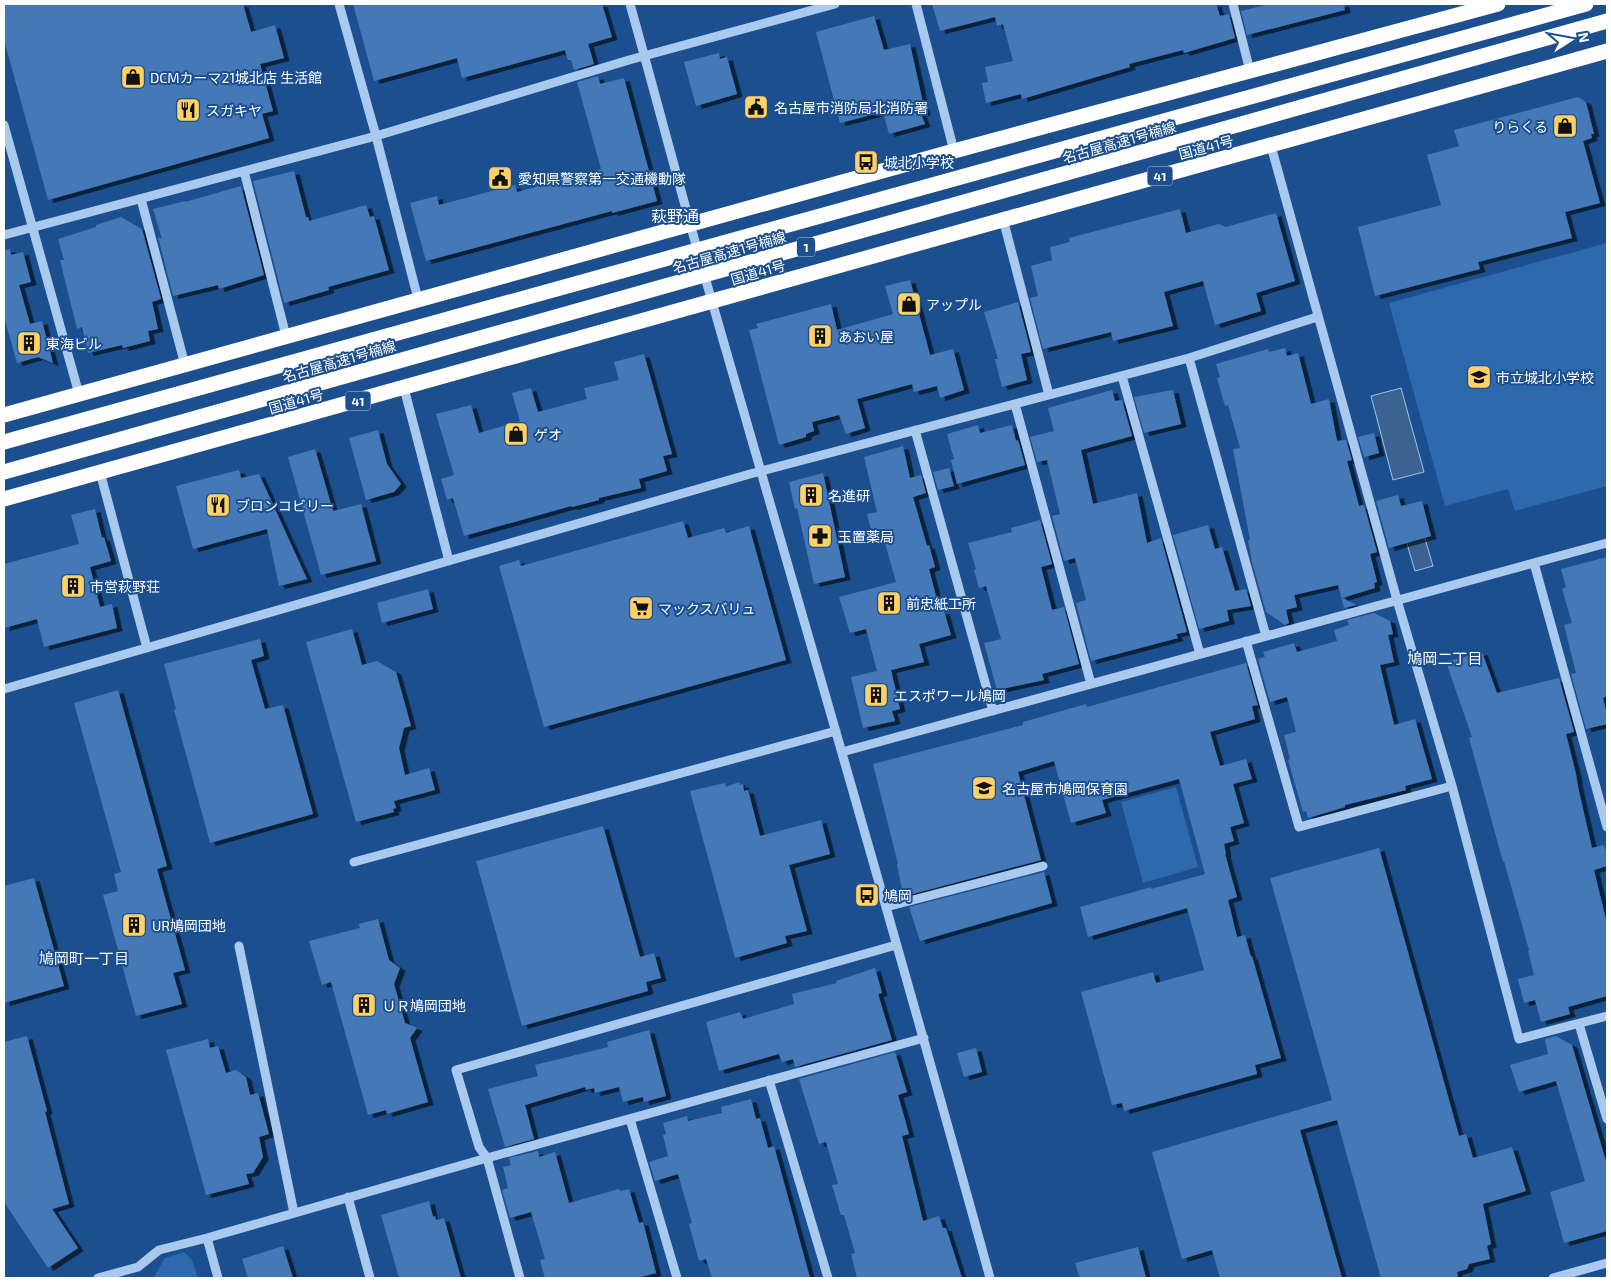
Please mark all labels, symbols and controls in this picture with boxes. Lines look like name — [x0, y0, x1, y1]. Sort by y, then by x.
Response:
north arrow — [1546, 15, 1596, 65]
text: N — [1575, 31, 1594, 44]
shop icon: DCMカーマ21城北店 生活館 — [120, 64, 146, 90]
place label: DCMカーマ21城北店 生活館 — [150, 69, 322, 86]
public building icon: 名古屋市消防局北消防署 — [743, 94, 769, 120]
restaurant icon: スガキヤ — [175, 97, 201, 123]
place label: 名古屋市消防局北消防署 — [774, 99, 928, 116]
place label: スガキヤ — [206, 102, 262, 119]
shop icon: りらくる — [1552, 113, 1578, 139]
street label: 名古屋高速1号楠線 — [1060, 118, 1178, 166]
place label: りらくる — [1492, 118, 1548, 135]
street label: 国道41号 — [1177, 132, 1235, 162]
bus stop icon: 城北小学校 — [853, 149, 879, 175]
place label: 城北小学校 — [884, 154, 954, 171]
public building icon: 愛知県警察第一交通機動隊 — [487, 165, 513, 191]
road number: 41 — [1148, 167, 1172, 186]
place label: 愛知県警察第一交通機動隊 — [518, 170, 686, 187]
district label: 萩野通 — [651, 206, 699, 225]
street label: 名古屋高速1号楠線 — [670, 228, 788, 276]
road number: 1 — [797, 238, 815, 256]
street label: 国道41号 — [729, 256, 787, 288]
shop icon: アップル — [896, 291, 922, 317]
place label: アップル — [926, 296, 982, 313]
building icon: あおい屋 — [807, 323, 833, 349]
place label: あおい屋 — [838, 328, 894, 345]
building icon: 東海ビル — [16, 330, 42, 356]
place label: 東海ビル — [46, 335, 102, 352]
street label: 名古屋高速1号楠線 — [280, 337, 398, 385]
school or university icon: 市立城北小学校 — [1466, 364, 1492, 390]
place label: 市立城北小学校 — [1496, 369, 1594, 386]
street label: 国道41号 — [267, 385, 325, 417]
road number: 41 — [346, 392, 370, 411]
shop icon: ゲオ — [503, 421, 529, 447]
place label: ゲオ — [534, 426, 562, 443]
building icon: 名進研 — [798, 482, 824, 508]
place label: 名進研 — [828, 487, 870, 504]
restaurant icon: ブロンコビリー — [205, 492, 231, 518]
place label: ブロンコビリー — [236, 497, 334, 514]
pharmacy icon: 玉置薬局 — [807, 523, 833, 549]
place label: 玉置薬局 — [838, 528, 894, 545]
building icon: 市営萩野荘 — [60, 573, 86, 599]
place label: 市営萩野荘 — [90, 578, 160, 595]
building icon: 前忠紙工所 — [876, 590, 902, 616]
supermarket icon: マックスバリュ — [628, 595, 654, 621]
place label: 前忠紙工所 — [906, 595, 976, 612]
place label: マックスバリュ — [658, 600, 756, 617]
district label: 鳩岡二丁目 — [1407, 649, 1483, 667]
building icon: エスポワール鳩岡 — [863, 682, 889, 708]
place label: エスポワール鳩岡 — [894, 687, 1006, 704]
school or university icon: 名古屋市鳩岡保育園 — [971, 775, 997, 801]
place label: 名古屋市鳩岡保育園 — [1002, 780, 1128, 797]
bus stop icon: 鳩岡 — [854, 882, 880, 908]
place label: 鳩岡 — [884, 887, 912, 904]
building icon: UR鳩岡団地 — [121, 912, 147, 938]
place label: UR鳩岡団地 — [152, 917, 226, 934]
district label: 鳩岡町一丁目 — [39, 949, 129, 967]
building icon: ＵＲ鳩岡団地 — [351, 992, 377, 1018]
place label: ＵＲ鳩岡団地 — [382, 997, 466, 1014]

